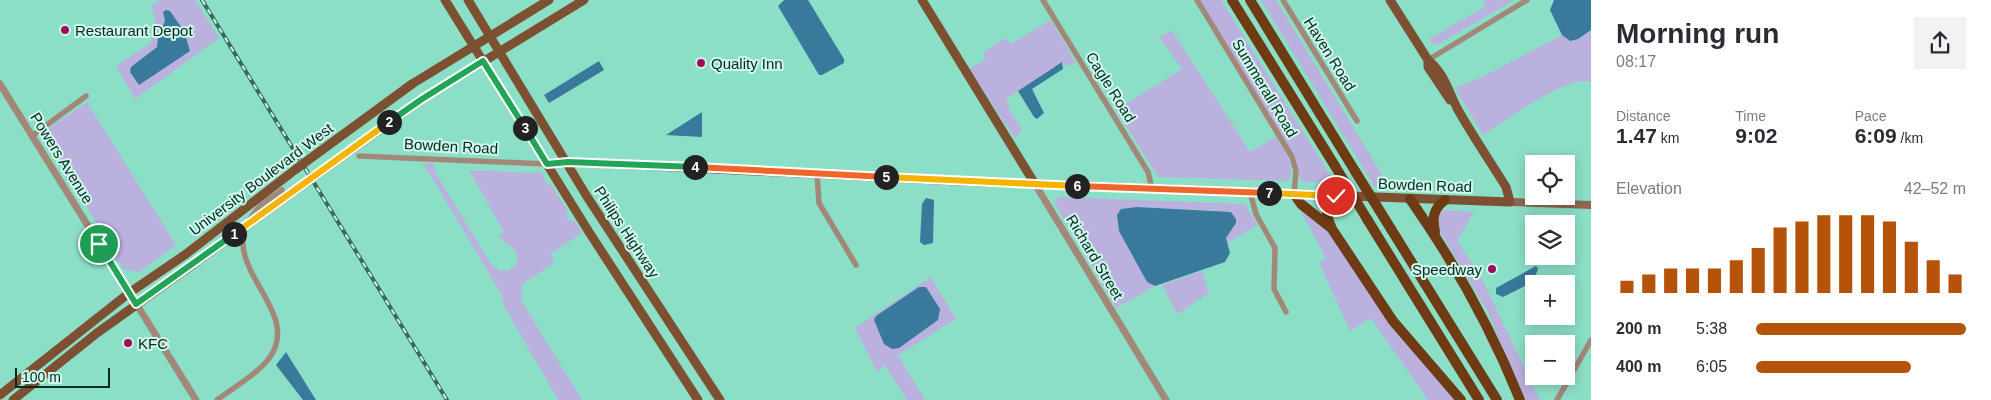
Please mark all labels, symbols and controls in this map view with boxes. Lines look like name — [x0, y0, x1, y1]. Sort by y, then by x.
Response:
street label: Haven Road — [1301, 14, 1359, 94]
button: share — [1914, 17, 1966, 69]
text: Morning run — [1616, 18, 1779, 49]
place label: Restaurant Depot — [75, 22, 193, 39]
marker: Restaurant Depot — [59, 24, 71, 36]
street label: Summerall Road — [1229, 36, 1301, 140]
street label: Cagle Road — [1083, 49, 1139, 125]
text: 08:17 — [1616, 53, 1656, 70]
place label: Quality Inn — [711, 55, 783, 72]
marker: Quality Inn — [695, 57, 707, 69]
text: Distance — [1616, 108, 1670, 124]
text: Time — [1735, 108, 1766, 124]
text: Pace — [1855, 108, 1887, 124]
street label: Powers Avenue — [27, 109, 97, 207]
pin: 2 — [376, 110, 402, 134]
text: 2 — [386, 114, 393, 130]
pin: 3 — [512, 116, 538, 140]
street label: University Boulevard West — [186, 119, 337, 239]
text: 3 — [522, 120, 529, 136]
text: 1.47 — [1616, 124, 1657, 147]
text: 9:02 — [1735, 124, 1777, 147]
text: 6:09 — [1855, 124, 1897, 147]
text: km — [1657, 130, 1679, 146]
text: /km — [1897, 130, 1923, 146]
street label: Bowden Road — [404, 135, 498, 157]
pin: 4 — [682, 154, 708, 180]
map controls — [1525, 155, 1575, 385]
button: locate — [1525, 155, 1575, 205]
text: 4 — [692, 159, 699, 175]
pin: 5 — [874, 164, 898, 190]
text: 5 — [883, 169, 890, 185]
pin: 6 — [1064, 174, 1090, 198]
pin — [1315, 175, 1357, 217]
street label: Bowden Road — [1378, 175, 1472, 195]
text: 6 — [1074, 178, 1081, 194]
pin: 7 — [1256, 180, 1282, 206]
text: Elevation — [1616, 180, 1682, 197]
text: 42–52 m — [1904, 180, 1966, 197]
icon: check — [1322, 182, 1350, 210]
street label: Philips Highway — [591, 183, 663, 281]
text: 7 — [1266, 185, 1273, 201]
street label: Richard Street — [1063, 212, 1127, 303]
button: layers — [1525, 215, 1575, 265]
pin: 1 — [222, 222, 246, 246]
pin — [78, 223, 120, 265]
text: 1 — [231, 226, 238, 242]
icon: arrive — [85, 230, 113, 258]
place label: Speedway — [1412, 261, 1482, 278]
marker: Speedway — [1486, 263, 1498, 275]
button: + — [1525, 275, 1575, 325]
text: 200 m — [1616, 320, 1661, 337]
text: 5:38 — [1696, 320, 1727, 337]
place label: KFC — [138, 335, 168, 352]
button: − — [1525, 335, 1575, 385]
marker: KFC — [122, 337, 134, 349]
text: 400 m — [1616, 358, 1661, 375]
text: 6:05 — [1696, 358, 1727, 375]
scale bar — [15, 365, 110, 388]
text: 100 m — [22, 369, 61, 385]

